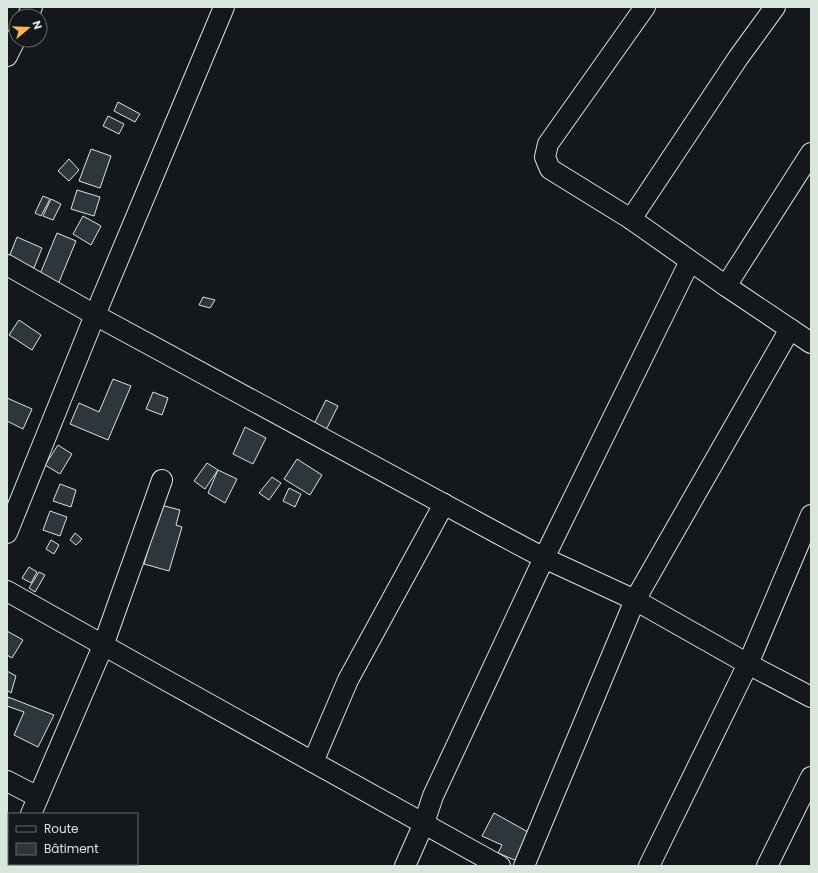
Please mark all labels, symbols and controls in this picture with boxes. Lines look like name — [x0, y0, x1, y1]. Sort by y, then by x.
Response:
north arrow — [8, 8, 48, 48]
text: N — [29, 18, 46, 31]
legend — [8, 813, 138, 865]
text: Route — [44, 820, 78, 837]
text: Bâtiment — [44, 840, 99, 857]

